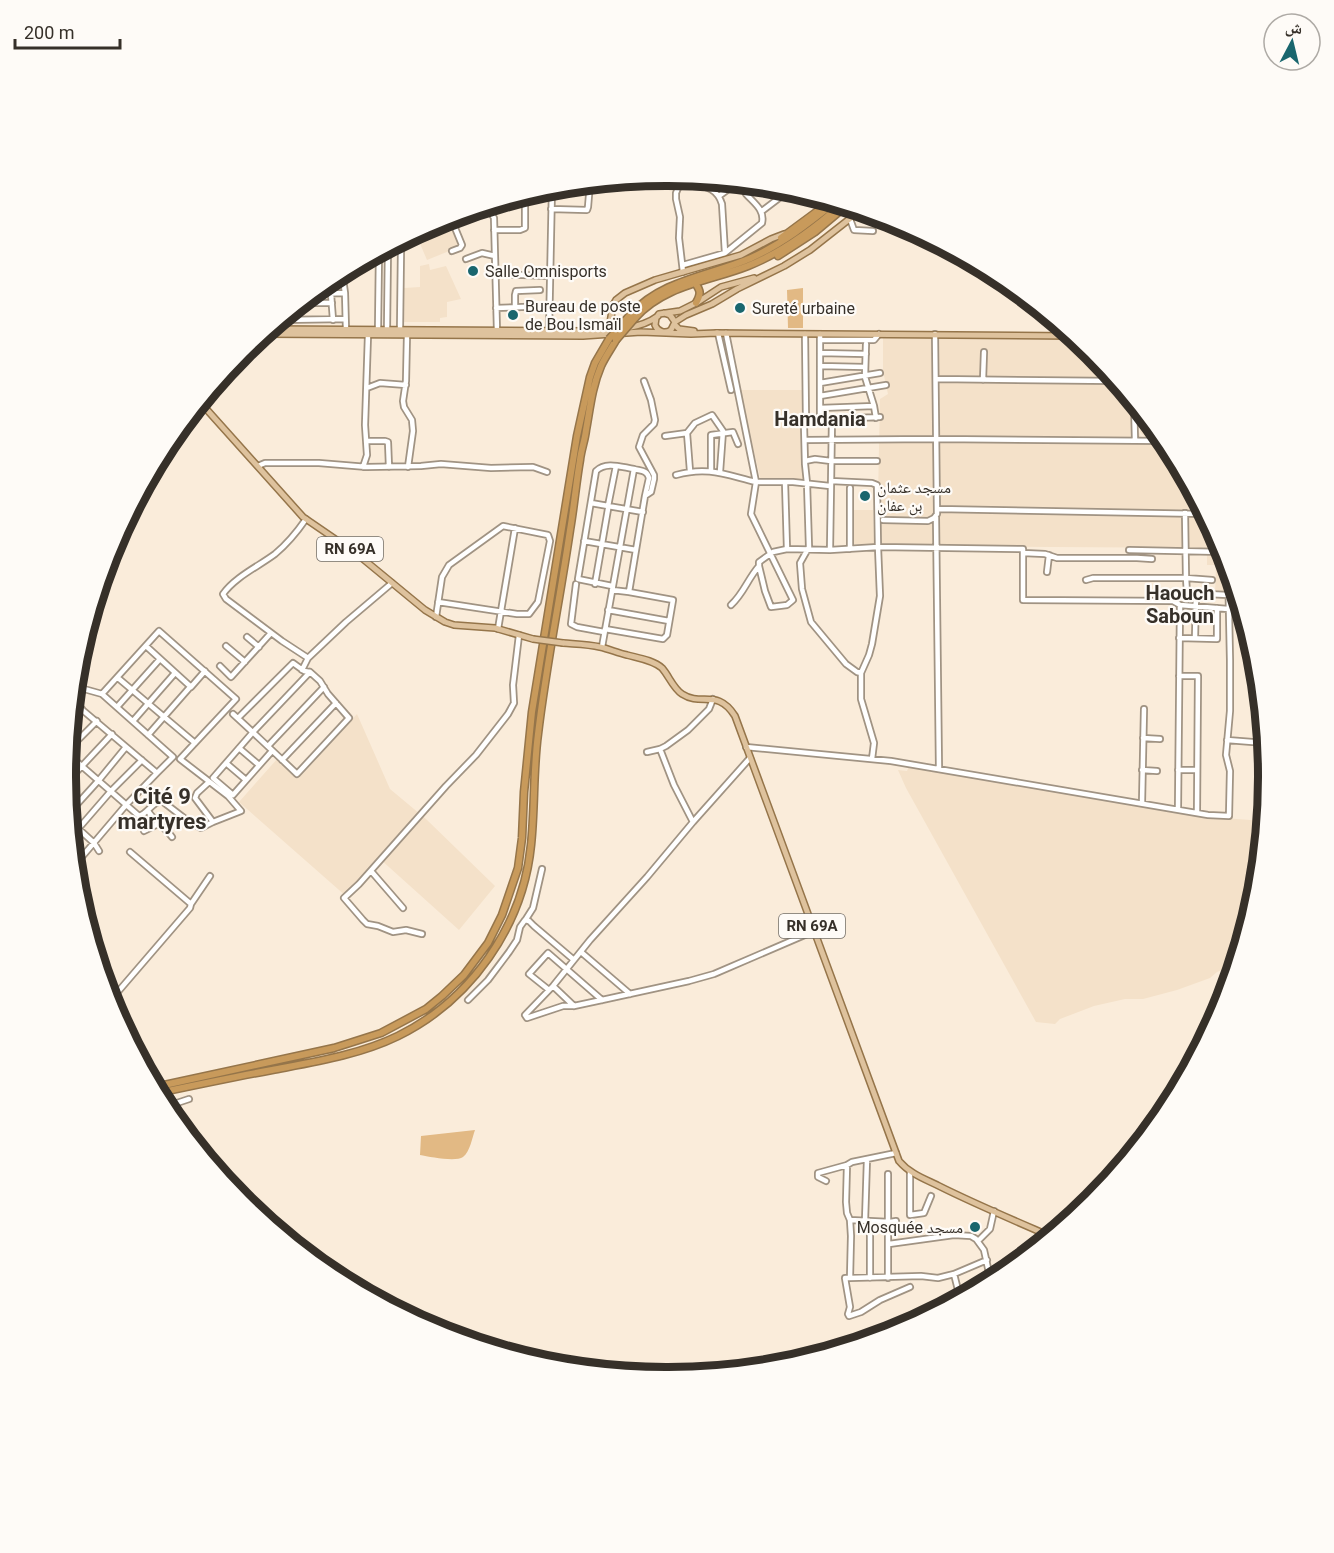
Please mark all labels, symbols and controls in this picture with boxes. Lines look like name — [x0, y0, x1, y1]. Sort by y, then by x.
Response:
scale bar — [15, 12, 120, 50]
north arrow — [1262, 12, 1322, 72]
text: ش — [1284, 17, 1303, 38]
text: 200 m — [24, 22, 75, 43]
place label: Salle Omnisports — [485, 262, 607, 281]
marker: Salle Omnisports — [466, 264, 480, 278]
place label: Bureau de poste de Bou Ismaïl — [525, 297, 641, 334]
place label: Sureté urbaine — [752, 299, 855, 318]
marker: Sureté urbaine — [733, 301, 747, 315]
marker: Bureau de poste de Bou Ismaïl — [506, 308, 520, 322]
district label: Hamdania — [774, 407, 866, 431]
place label: مسجد عثمان بن عفان — [877, 478, 951, 516]
marker: مسجد عثمان بن عفان — [858, 489, 872, 503]
road number: RN 69A — [317, 537, 383, 561]
district label: Haouch Saboun — [1146, 581, 1214, 628]
district label: Cité 9 martyres — [118, 784, 206, 834]
road number: RN 69A — [779, 914, 845, 938]
place label: Mosquée مسجد — [857, 1218, 963, 1237]
marker: Mosquée مسجد — [968, 1220, 982, 1234]

